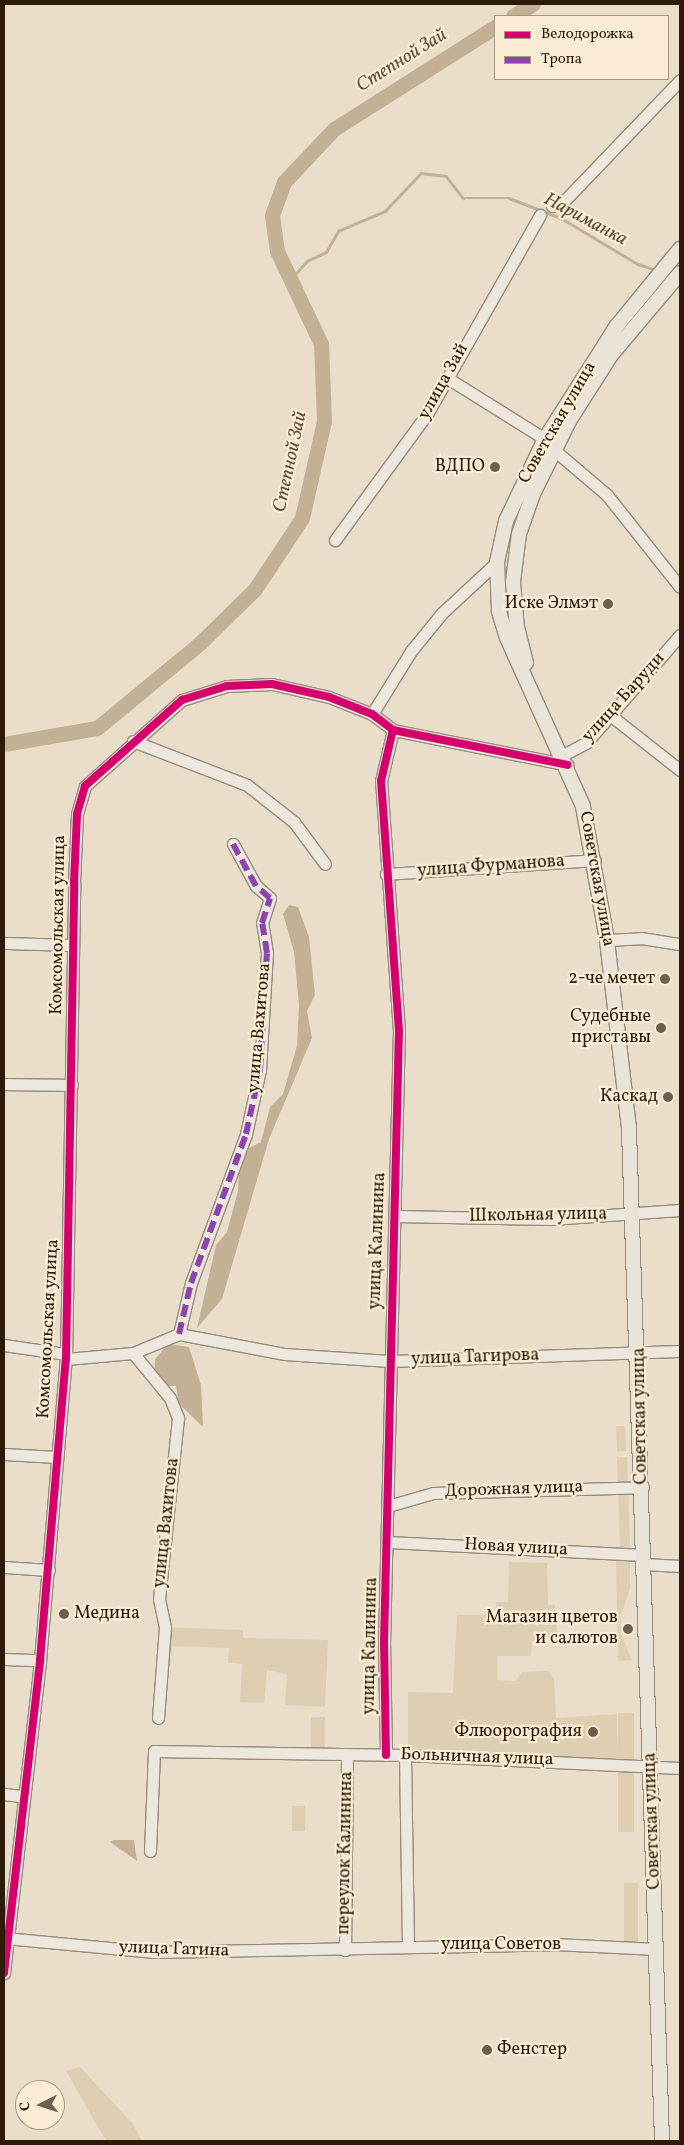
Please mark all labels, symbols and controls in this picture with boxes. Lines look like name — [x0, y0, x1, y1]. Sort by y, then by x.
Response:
legend — [494, 15, 669, 80]
water label: Степной Зай — [352, 24, 452, 98]
text: Велодорожка — [541, 24, 634, 45]
text: Тропа — [541, 49, 582, 70]
water label: Нариманка — [539, 189, 631, 251]
street label: улица Зай — [414, 340, 474, 424]
street label: Советская улица — [514, 358, 602, 488]
water label: Степной Зай — [269, 409, 313, 515]
place label: ВДПО — [435, 456, 485, 478]
marker: ВДПО — [489, 461, 501, 473]
place label: Иске Элмэт — [505, 593, 598, 615]
marker: Иске Элмэт — [602, 598, 614, 610]
street label: улица Баруди — [578, 649, 670, 747]
street label: Советская улица — [573, 809, 619, 949]
street label: Комсомольская улица — [47, 835, 71, 1015]
street label: улица Фурманова — [416, 851, 566, 883]
street label: улица Вахитова — [244, 962, 276, 1094]
place label: 2-че мечет — [568, 968, 655, 990]
marker: 2-че мечет — [659, 973, 671, 985]
place label: Судебные приставы — [570, 1007, 651, 1050]
marker: Судебные приставы — [655, 1022, 667, 1034]
place label: Каскад — [600, 1086, 658, 1108]
marker: Каскад — [662, 1091, 674, 1103]
street label: улица Калинина — [365, 1172, 391, 1310]
street label: Школьная улица — [468, 1204, 608, 1228]
street label: Комсомольская улица — [33, 1238, 65, 1420]
street label: улица Тагирова — [410, 1345, 540, 1371]
street label: Советская улица — [629, 1347, 653, 1485]
street label: улица Вахитова — [149, 1457, 185, 1589]
street label: Дорожная улица — [444, 1477, 584, 1503]
street label: Новая улица — [463, 1534, 569, 1562]
street label: улица Калинина — [359, 1577, 383, 1715]
place label: Медина — [74, 1603, 140, 1625]
marker: Медина — [58, 1608, 70, 1620]
place label: Магазин цветов и салютов — [486, 1608, 618, 1650]
marker: Магазин цветов и салютов — [622, 1623, 634, 1635]
place label: Флюорография — [455, 1721, 582, 1743]
marker: Флюорография — [586, 1725, 600, 1739]
street label: Больничная улица — [400, 1745, 554, 1771]
street label: Советская улица — [640, 1752, 666, 1890]
street label: переулок Калинина — [334, 1771, 358, 1935]
street label: улица Советов — [441, 1934, 561, 1956]
street label: улица Гатина — [118, 1937, 230, 1963]
place label: Фенстер — [497, 2039, 567, 2061]
marker: Фенстер — [481, 2044, 493, 2056]
north arrow — [15, 2080, 65, 2130]
text: С — [16, 2101, 35, 2112]

